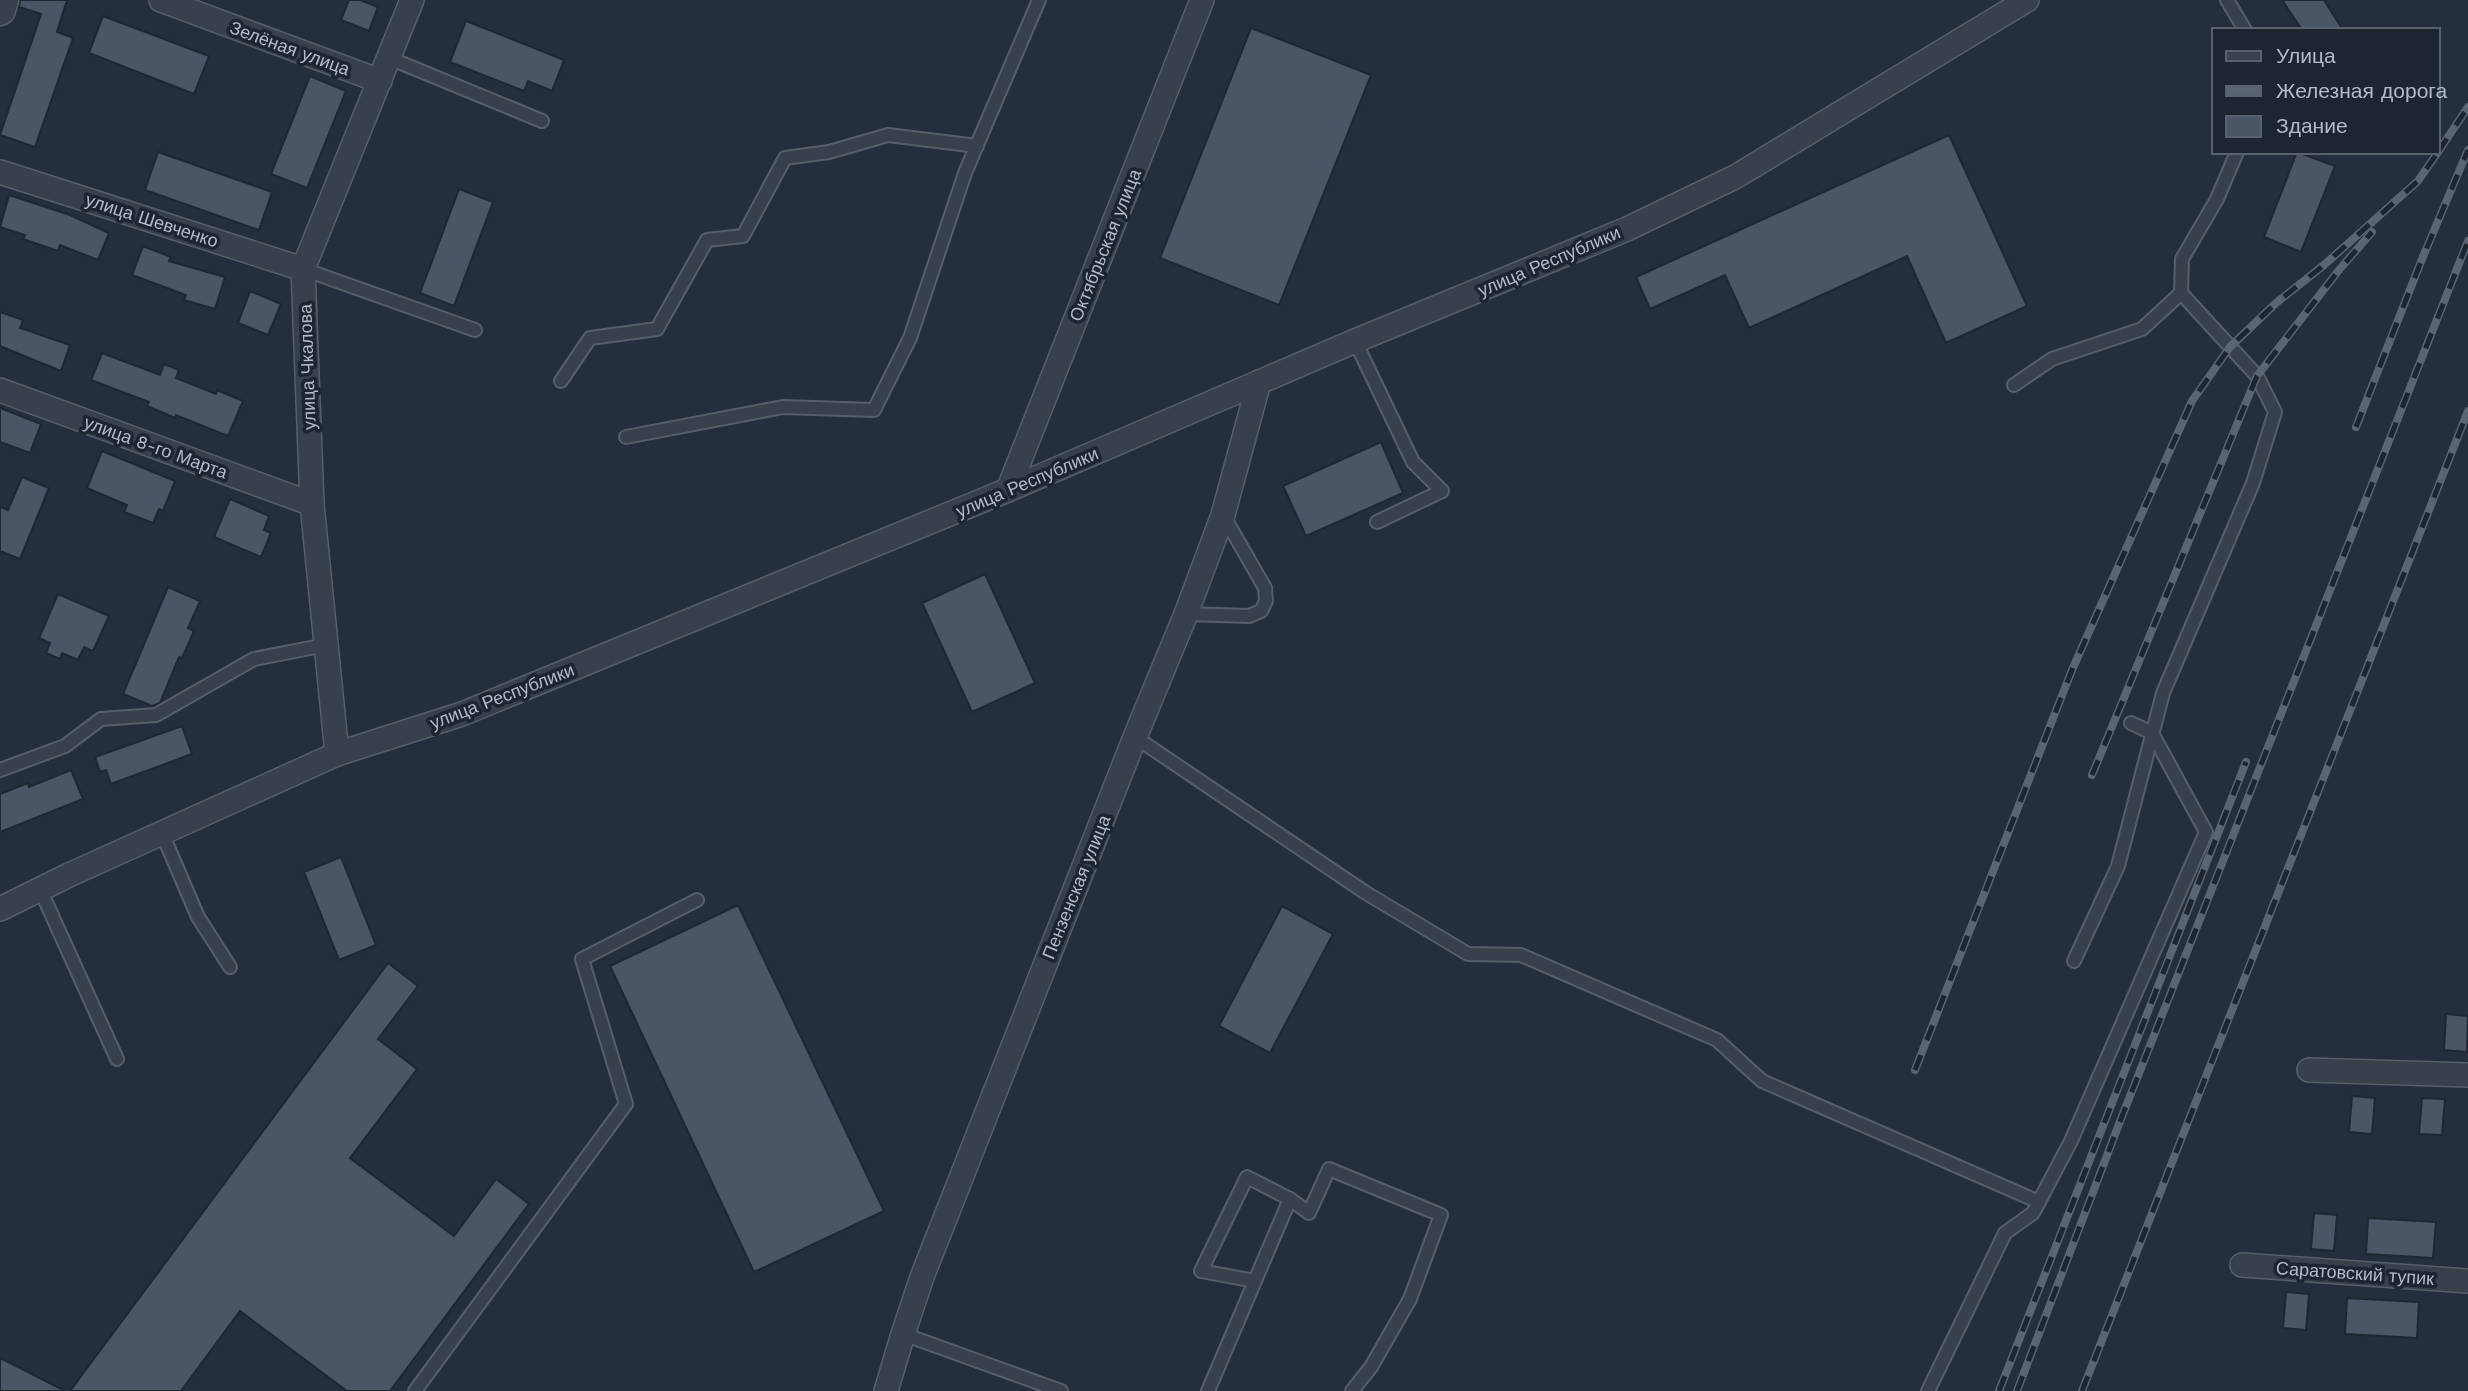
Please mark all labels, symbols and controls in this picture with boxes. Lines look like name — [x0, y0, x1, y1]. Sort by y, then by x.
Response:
street label: Зелёная улица — [227, 17, 354, 80]
legend — [2212, 28, 2440, 154]
text: Улица — [2276, 43, 2336, 68]
text: Железная дорога — [2276, 78, 2448, 103]
text: Здание — [2276, 113, 2348, 138]
street label: Октябрьская улица — [1065, 165, 1146, 324]
street label: улица Шевченко — [83, 189, 221, 251]
street label: улица Республики — [1475, 221, 1623, 301]
street label: улица Чкалова — [294, 303, 320, 430]
street label: улица 8-го Марта — [81, 411, 232, 483]
street label: улица Республики — [953, 442, 1101, 522]
street label: улица Республики — [427, 659, 577, 733]
street label: Пензенская улица — [1038, 811, 1115, 962]
street label: Саратовский тупик — [2275, 1257, 2435, 1289]

